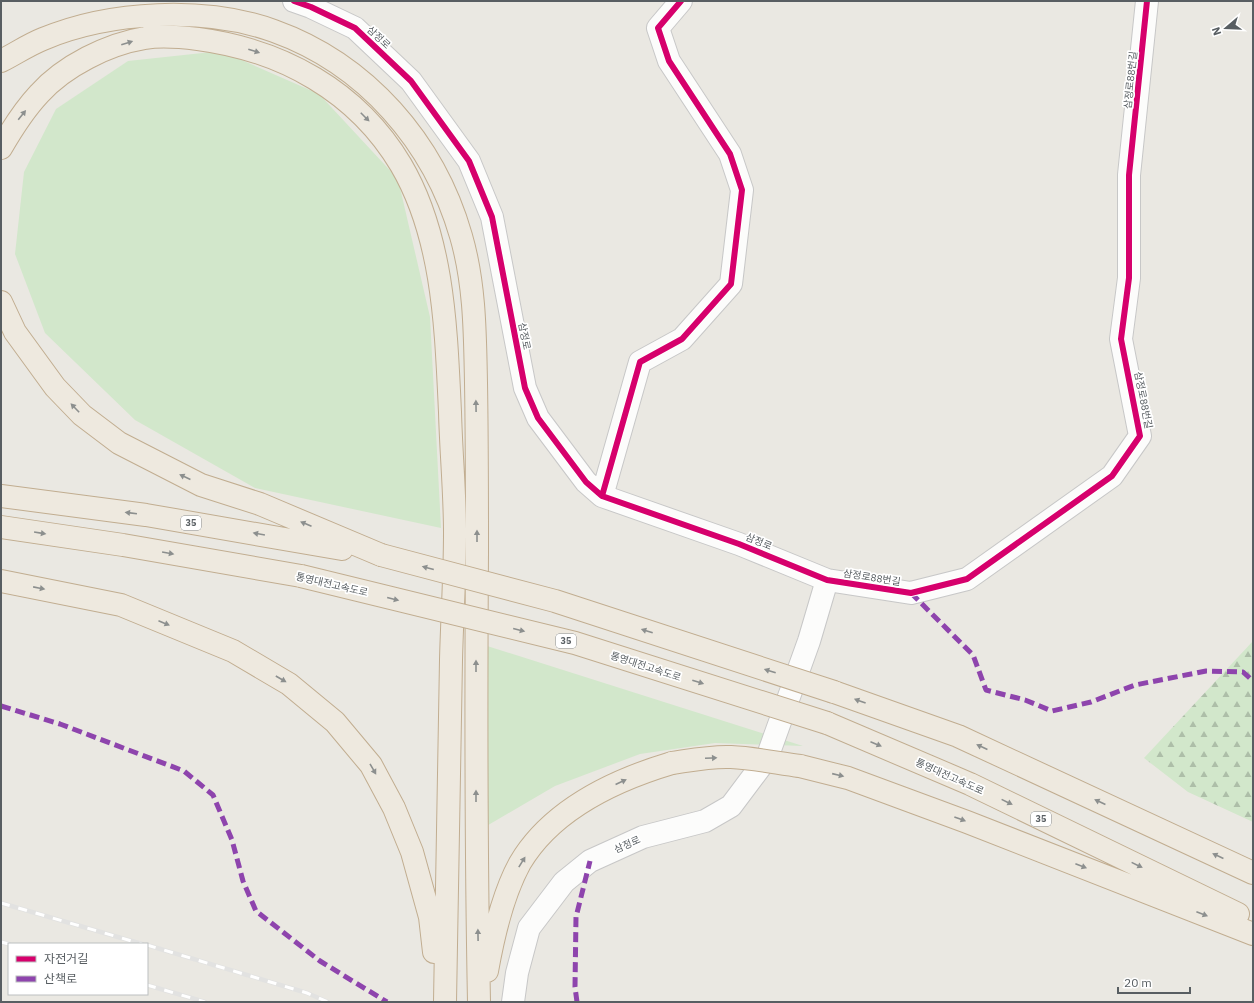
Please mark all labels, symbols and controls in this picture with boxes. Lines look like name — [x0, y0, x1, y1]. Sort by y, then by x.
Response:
north arrow — [1206, 8, 1246, 48]
street label: 삼정로 — [364, 23, 393, 52]
text: N — [1209, 25, 1224, 37]
one-way arrow — [121, 40, 133, 46]
one-way arrow — [249, 48, 261, 54]
street label: 삼정로88번길 — [1121, 51, 1140, 110]
one-way arrow — [17, 110, 26, 121]
one-way arrow — [360, 112, 370, 122]
street label: 삼정로 — [515, 321, 534, 351]
street label: 삼정로88번길 — [1132, 370, 1155, 430]
one-way arrow — [473, 400, 480, 412]
one-way arrow — [71, 403, 80, 413]
one-way arrow — [179, 474, 190, 480]
one-way arrow — [125, 510, 137, 516]
road number: 35 — [181, 516, 201, 530]
one-way arrow — [300, 521, 311, 527]
one-way arrow — [474, 529, 480, 542]
one-way arrow — [33, 530, 46, 536]
street label: 삼정로 — [744, 530, 774, 553]
one-way arrow — [253, 531, 265, 537]
one-way arrow — [162, 551, 174, 557]
one-way arrow — [422, 565, 434, 571]
street label: 삼정로88번길 — [842, 567, 902, 588]
street label: 통영대전고속도로 — [295, 570, 369, 599]
one-way arrow — [33, 586, 45, 592]
one-way arrow — [387, 596, 399, 602]
one-way arrow — [159, 620, 171, 626]
one-way arrow — [513, 627, 525, 633]
one-way arrow — [640, 628, 652, 634]
road number: 35 — [556, 634, 576, 648]
street label: 통영대전고속도로 — [609, 649, 683, 684]
one-way arrow — [473, 659, 479, 672]
one-way arrow — [764, 668, 776, 674]
one-way arrow — [275, 676, 287, 683]
one-way arrow — [692, 679, 704, 685]
one-way arrow — [854, 698, 866, 704]
one-way arrow — [870, 741, 881, 747]
one-way arrow — [976, 744, 987, 750]
one-way arrow — [705, 755, 718, 761]
street label: 통영대전고속도로 — [914, 756, 986, 797]
one-way arrow — [370, 763, 377, 775]
one-way arrow — [831, 773, 844, 779]
one-way arrow — [616, 779, 627, 785]
one-way arrow — [473, 789, 479, 802]
one-way arrow — [1001, 799, 1013, 805]
one-way arrow — [1094, 799, 1105, 805]
road number: 35 — [1031, 812, 1051, 826]
one-way arrow — [954, 817, 966, 823]
street label: 삼정로 — [612, 833, 642, 856]
one-way arrow — [1212, 853, 1223, 859]
one-way arrow — [518, 857, 526, 867]
one-way arrow — [1131, 862, 1143, 868]
one-way arrow — [1076, 864, 1088, 870]
one-way arrow — [1197, 911, 1209, 917]
one-way arrow — [475, 928, 481, 941]
legend — [8, 943, 148, 995]
text: 자전거길 — [44, 951, 88, 966]
scale bar — [1118, 969, 1190, 995]
text: 산책로 — [44, 971, 77, 986]
text: 20 m — [1124, 975, 1152, 990]

